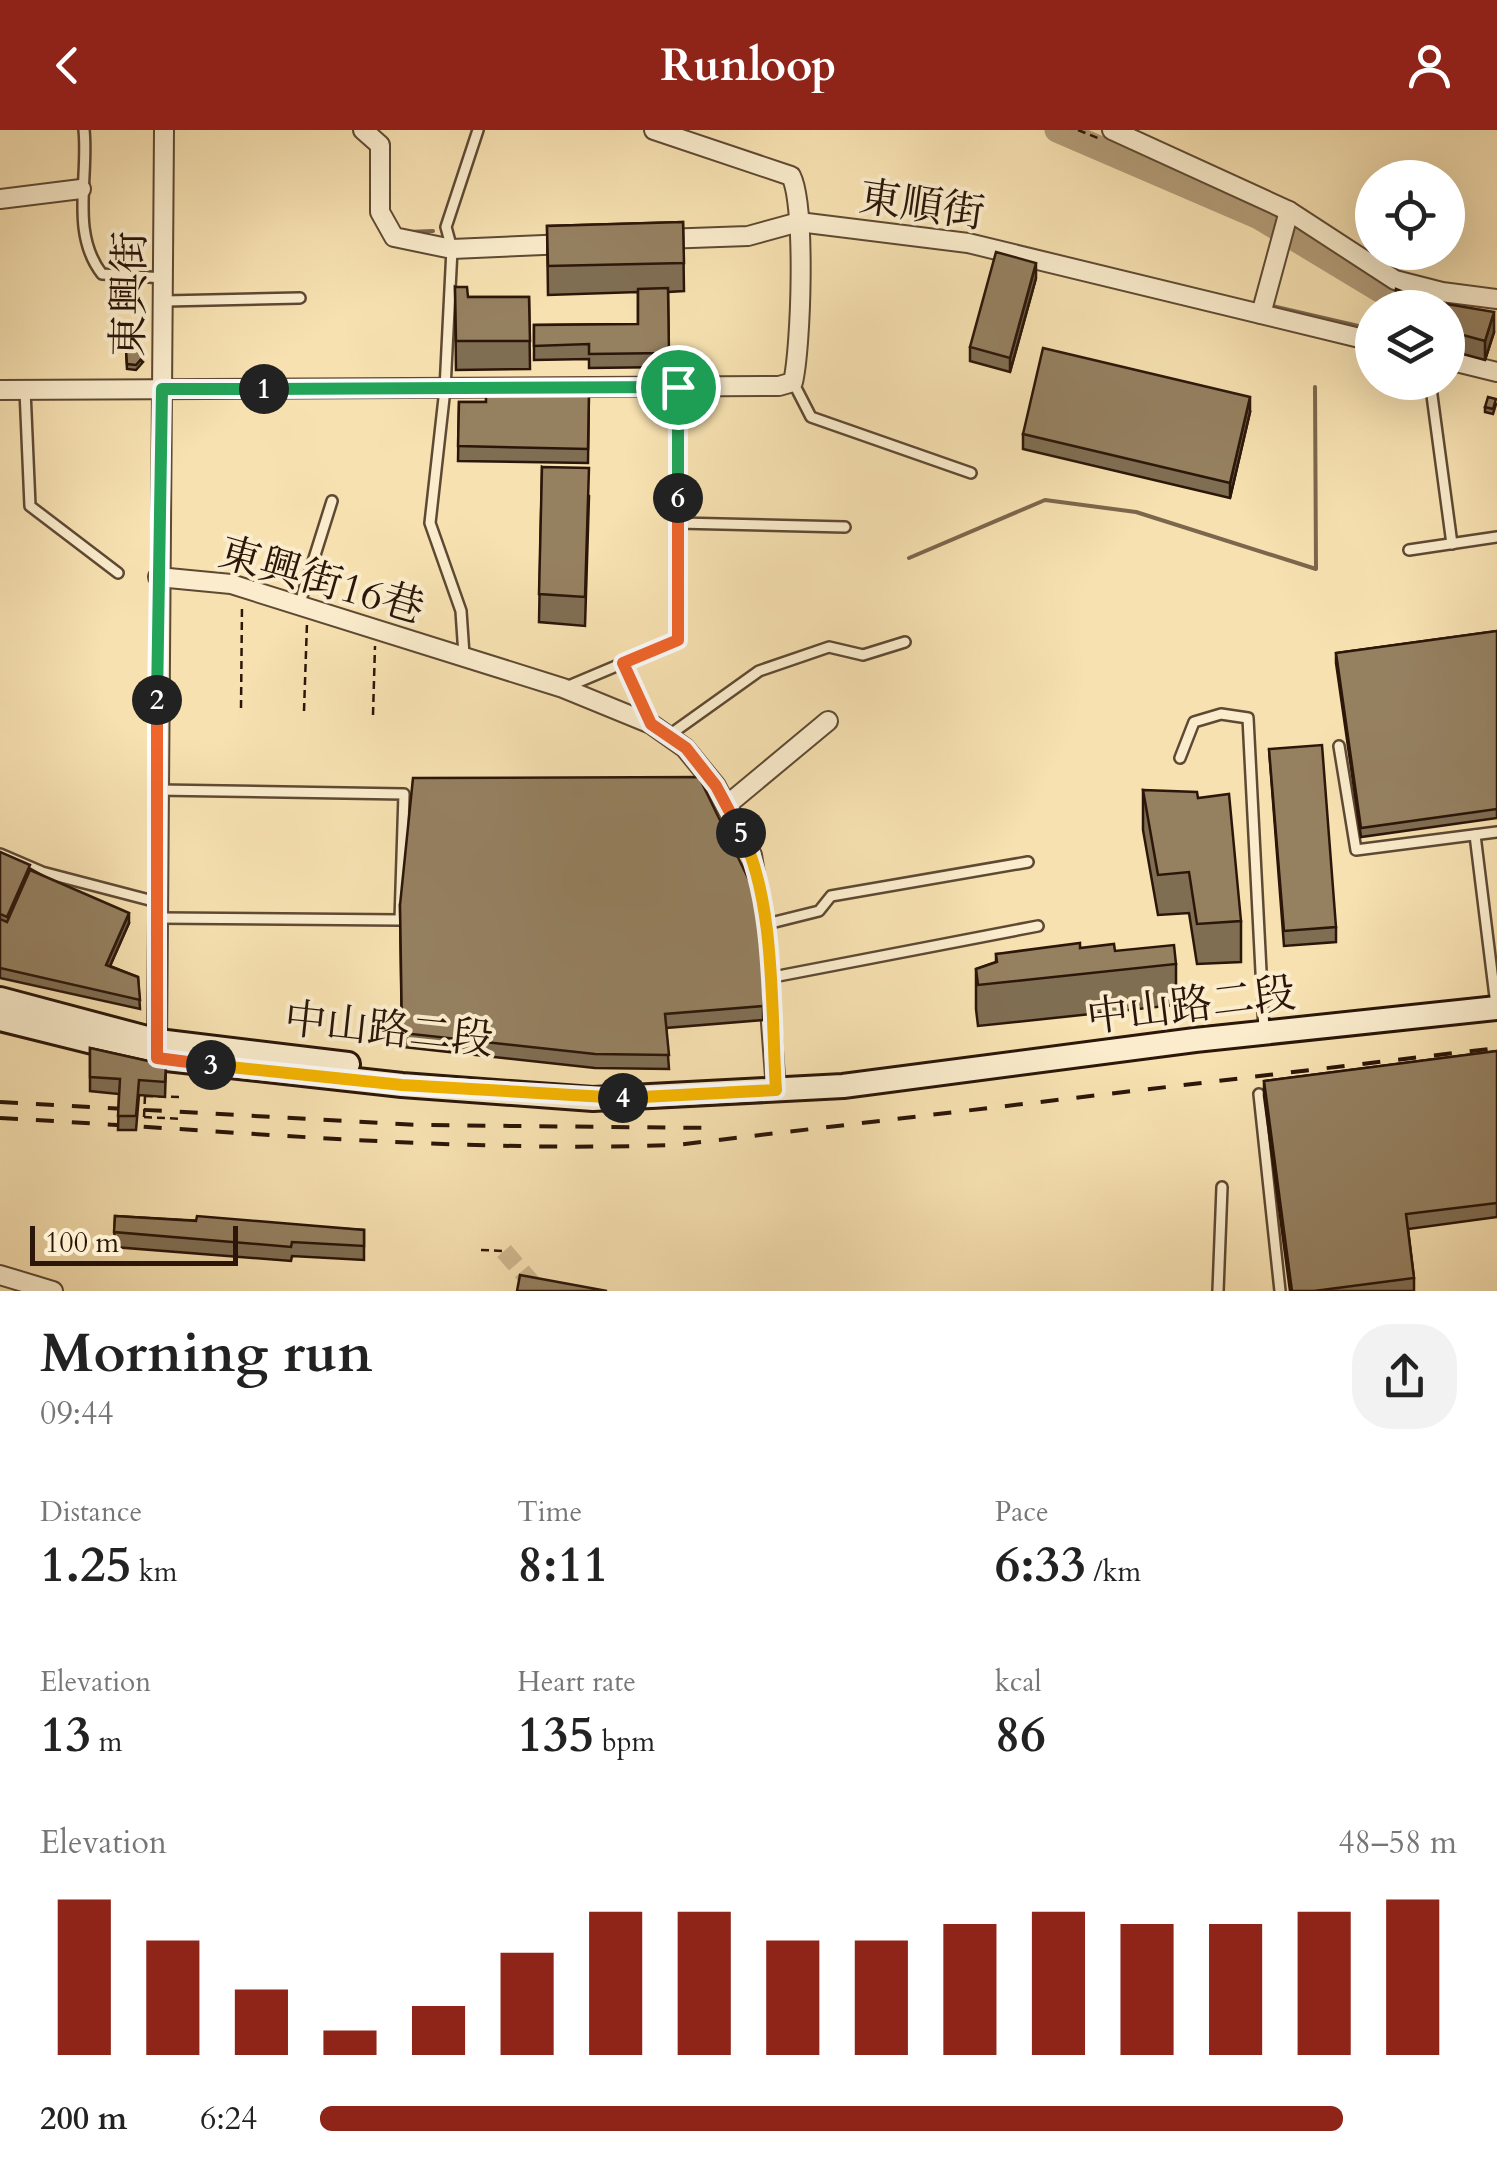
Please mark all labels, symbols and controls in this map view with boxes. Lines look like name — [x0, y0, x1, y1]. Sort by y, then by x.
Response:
text: Runloop — [660, 35, 837, 96]
icon: back — [40, 38, 95, 93]
icon: person — [1402, 38, 1457, 93]
map controls — [1355, 160, 1465, 400]
button: locate — [1355, 160, 1465, 270]
street label: 東順街 — [855, 168, 988, 242]
street label: 東興街 — [100, 231, 159, 358]
button: layers — [1355, 290, 1465, 400]
pin — [636, 345, 721, 430]
icon: arrive — [651, 360, 706, 415]
pin: 1 — [239, 364, 289, 414]
text: 1 — [257, 370, 271, 408]
pin: 6 — [653, 473, 703, 523]
text: 6 — [671, 479, 685, 517]
street label: 東興街16巷 — [212, 524, 431, 637]
pin: 2 — [132, 675, 182, 725]
text: 2 — [150, 681, 164, 719]
pin: 5 — [716, 808, 766, 858]
text: 5 — [734, 814, 748, 852]
street label: 中山路二段 — [1083, 964, 1299, 1047]
street label: 中山路二段 — [281, 990, 496, 1069]
pin: 3 — [186, 1040, 236, 1090]
text: 3 — [204, 1046, 218, 1084]
pin: 4 — [598, 1073, 648, 1123]
text: 4 — [616, 1079, 630, 1117]
scale bar — [30, 1221, 238, 1266]
text: 100 m — [45, 1224, 119, 1262]
text: Morning run — [40, 1317, 373, 1391]
button: share — [1352, 1324, 1457, 1429]
text: 09:44 — [40, 1392, 114, 1436]
text: Distance — [40, 1493, 142, 1531]
text: Time — [517, 1493, 582, 1531]
text: Pace — [995, 1493, 1049, 1531]
text: 1.25 — [40, 1531, 131, 1599]
text: 8:11 — [517, 1531, 609, 1599]
text: 6:33 — [995, 1531, 1086, 1599]
text: km — [131, 1553, 178, 1591]
text: /km — [1086, 1553, 1141, 1591]
text: Elevation — [40, 1663, 151, 1701]
text: Heart rate — [517, 1663, 636, 1701]
text: kcal — [995, 1663, 1042, 1701]
text: 13 — [40, 1701, 91, 1769]
text: 135 — [517, 1701, 594, 1769]
text: 86 — [995, 1701, 1046, 1769]
text: m — [91, 1723, 122, 1761]
text: bpm — [594, 1723, 655, 1761]
text: Elevation — [40, 1821, 167, 1865]
text: 48–58 m — [1338, 1821, 1457, 1865]
text: 200 m — [40, 2097, 127, 2141]
text: 6:24 — [200, 2097, 257, 2141]

